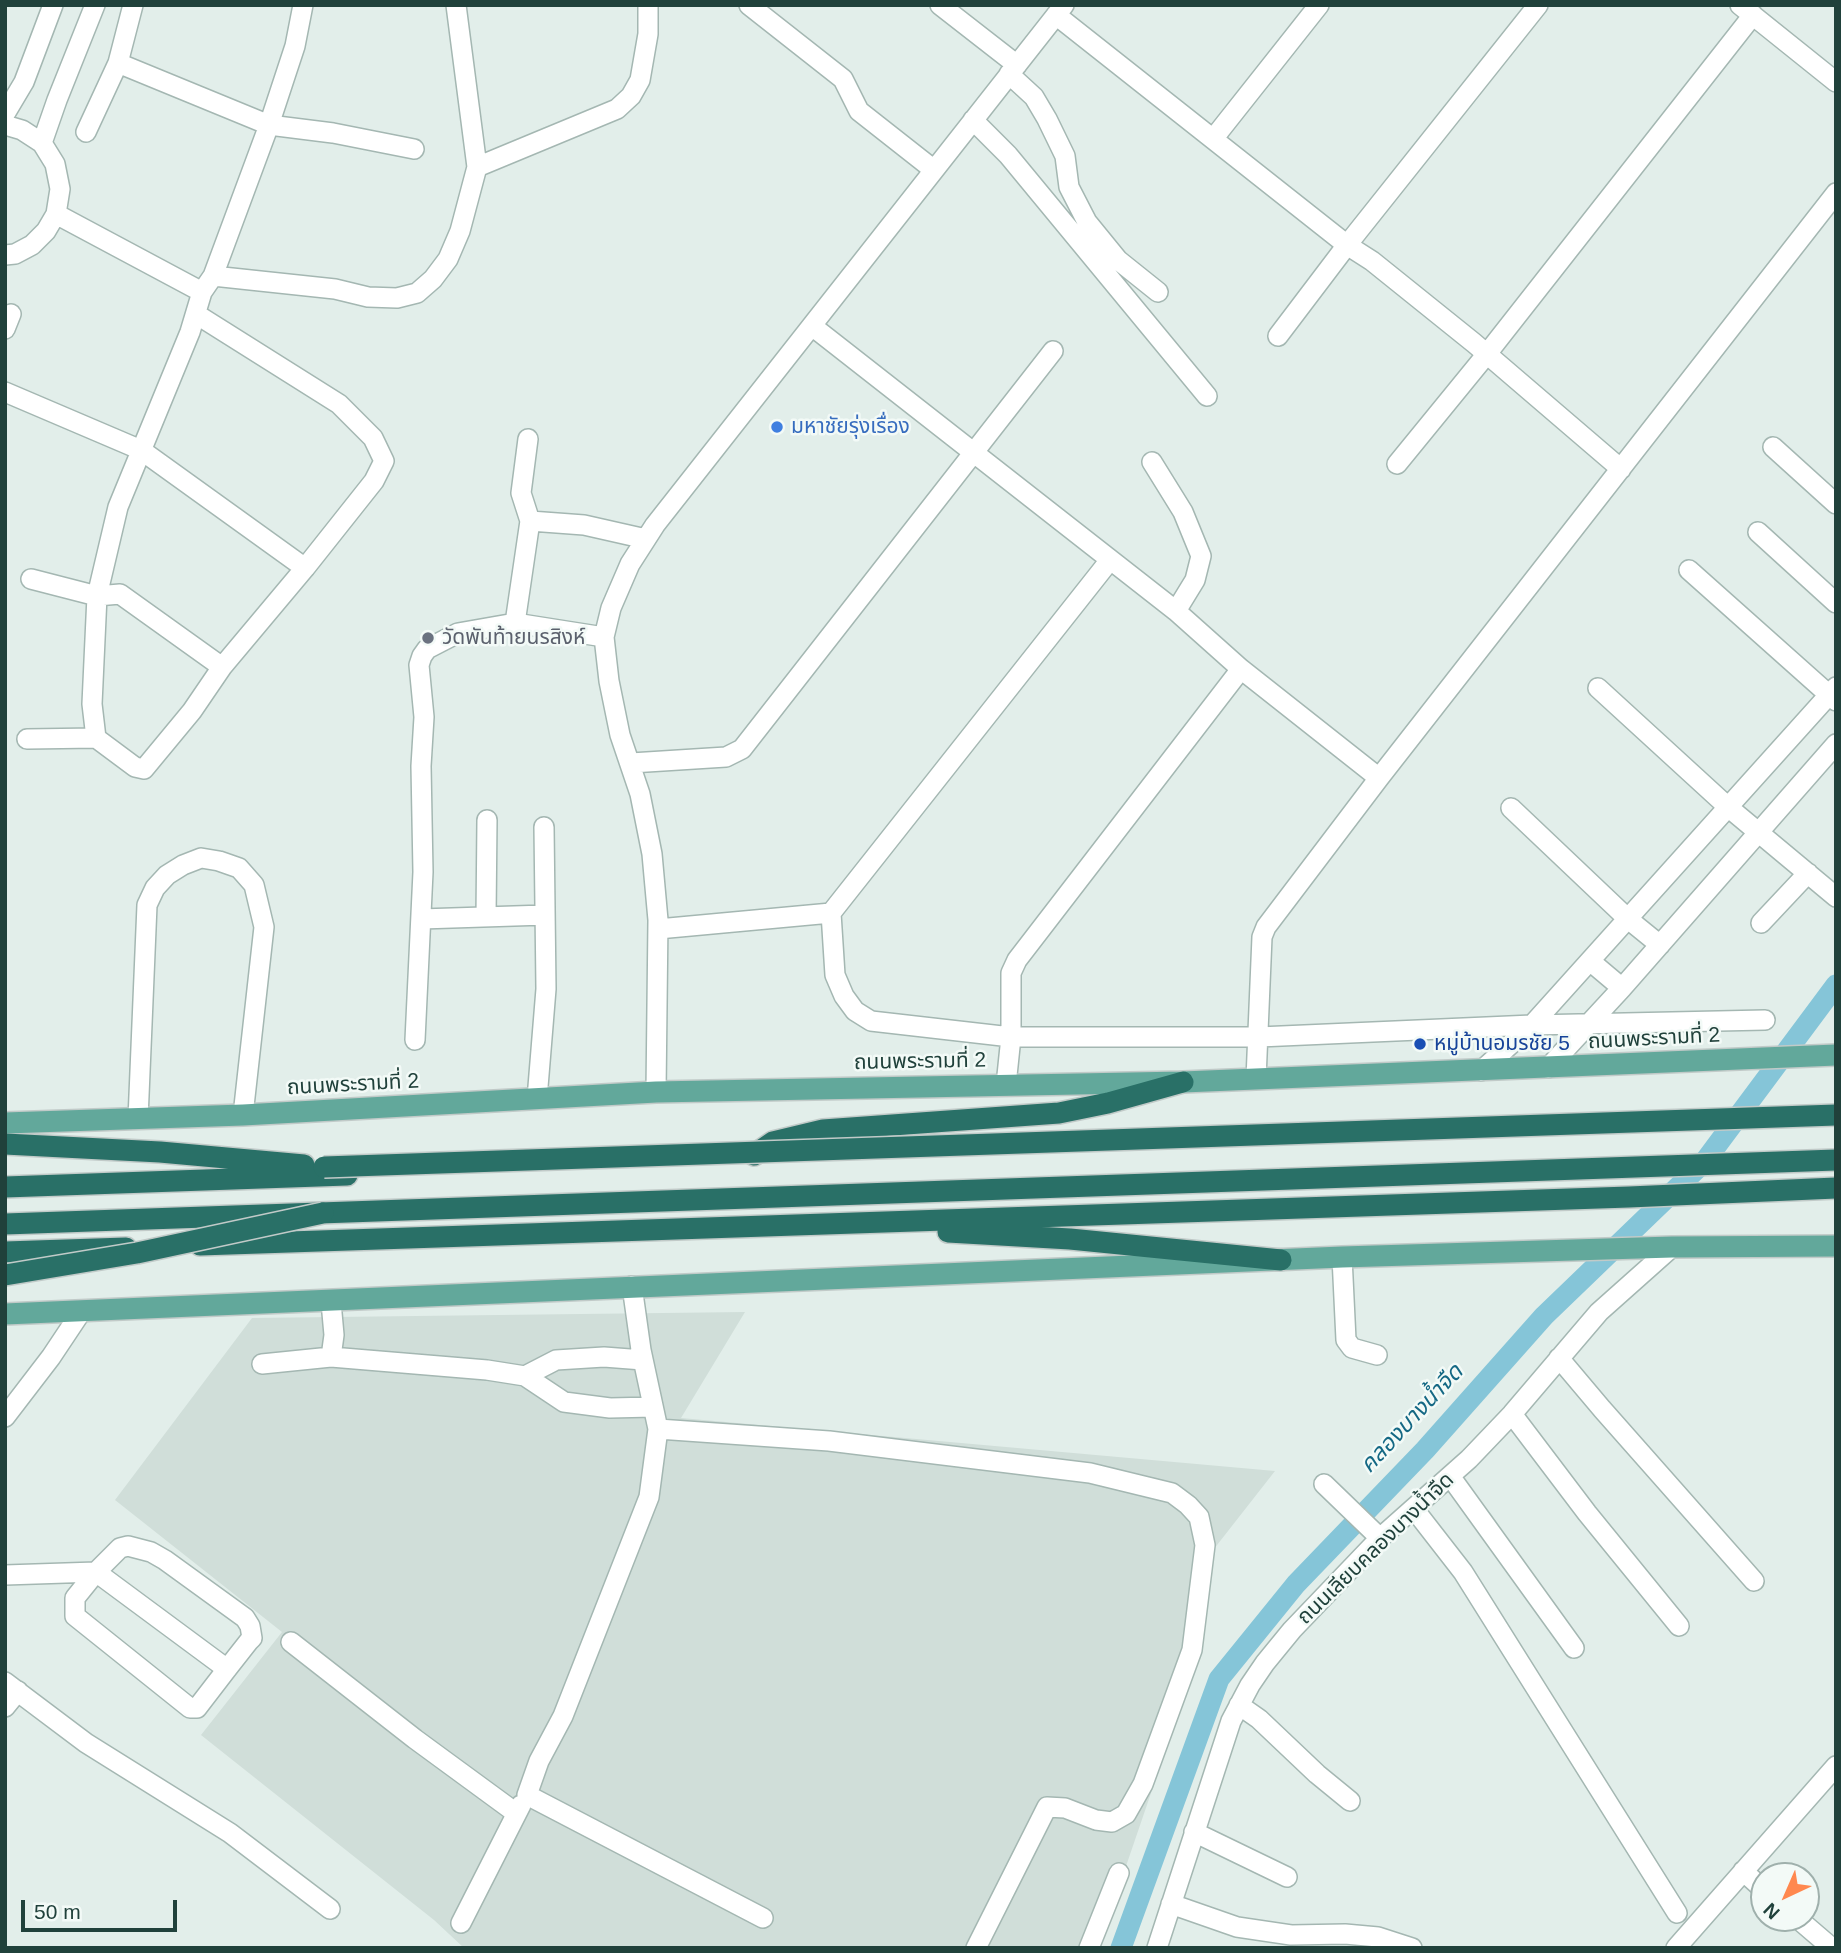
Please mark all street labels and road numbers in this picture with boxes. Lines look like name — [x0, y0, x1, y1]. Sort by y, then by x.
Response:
street label: ถนนพระรามที่ 2 — [1587, 1023, 1721, 1055]
street label: ถนนพระรามที่ 2 — [854, 1048, 986, 1076]
street label: ถนนพระรามที่ 2 — [286, 1069, 420, 1101]
street label: ถนนเลียบคลองบางน้ำจืด — [1293, 1468, 1459, 1630]

